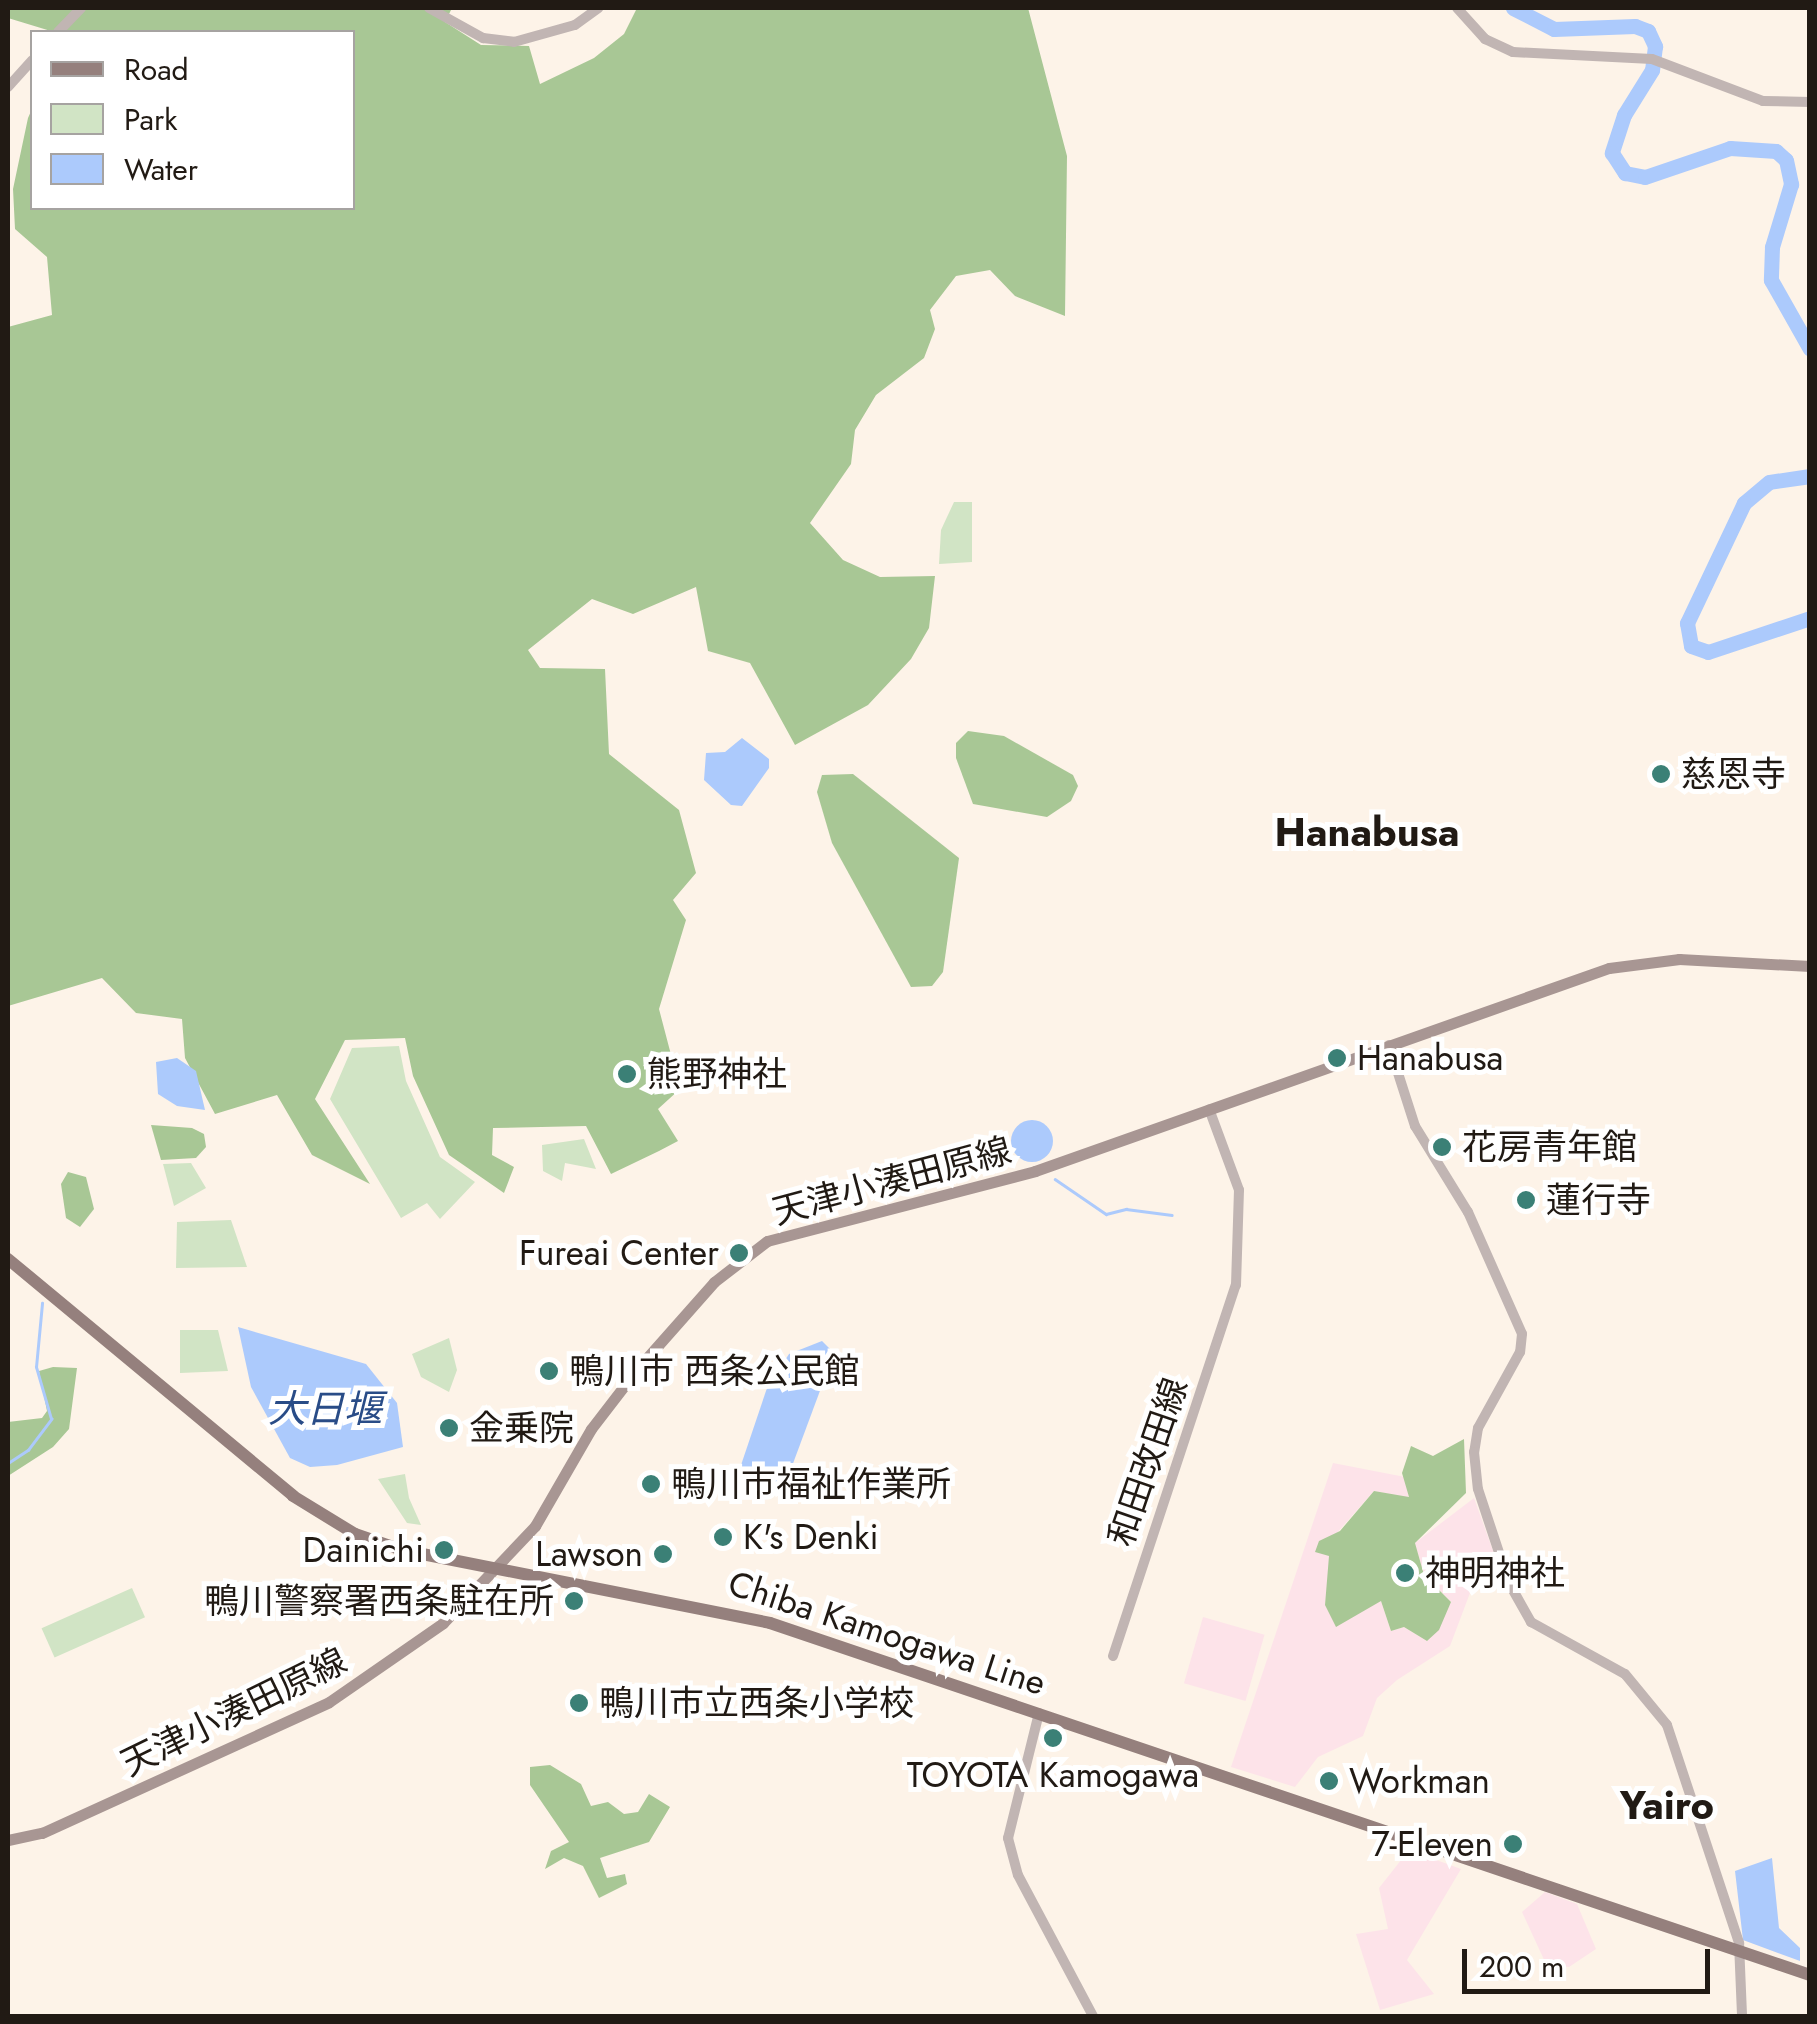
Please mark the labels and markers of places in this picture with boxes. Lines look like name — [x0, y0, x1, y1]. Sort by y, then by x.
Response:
place label: 慈恩寺 — [1681, 753, 1786, 795]
marker: 慈恩寺 — [1650, 763, 1672, 785]
place label: Hanabusa — [1357, 1037, 1503, 1079]
marker: Hanabusa — [1326, 1047, 1348, 1069]
place label: 熊野神社 — [647, 1053, 787, 1095]
marker: 熊野神社 — [616, 1063, 638, 1085]
place label: 花房青年館 — [1462, 1126, 1637, 1168]
marker: 花房青年館 — [1431, 1136, 1453, 1158]
place label: 蓮行寺 — [1546, 1179, 1651, 1221]
marker: 蓮行寺 — [1515, 1189, 1537, 1211]
place label: Fureai Center — [519, 1232, 719, 1274]
marker: Fureai Center — [728, 1242, 750, 1264]
place label: 鴨川市 西条公民館 — [569, 1350, 859, 1392]
marker: 鴨川市 西条公民館 — [538, 1360, 560, 1382]
place label: 金乗院 — [469, 1407, 574, 1449]
marker: 金乗院 — [438, 1417, 460, 1439]
place label: 鴨川市福祉作業所 — [671, 1463, 951, 1505]
marker: 鴨川市福祉作業所 — [640, 1473, 662, 1495]
place label: K's Denki — [743, 1516, 879, 1558]
marker: K's Denki — [712, 1526, 734, 1548]
place label: Dainichi — [303, 1529, 424, 1571]
place label: Lawson — [535, 1533, 643, 1575]
marker: Dainichi — [433, 1539, 455, 1561]
marker: Lawson — [652, 1543, 674, 1565]
place label: 神明神社 — [1425, 1552, 1565, 1594]
marker: 神明神社 — [1394, 1562, 1416, 1584]
place label: 鴨川警察署西条駐在所 — [204, 1580, 554, 1622]
marker: 鴨川警察署西条駐在所 — [563, 1590, 585, 1612]
place label: 鴨川市立西条小学校 — [599, 1682, 914, 1724]
marker: 鴨川市立西条小学校 — [568, 1692, 590, 1714]
marker: TOYOTA Kamogawa — [1042, 1727, 1064, 1749]
place label: TOYOTA Kamogawa — [907, 1754, 1199, 1796]
place label: Workman — [1349, 1760, 1490, 1802]
marker: Workman — [1318, 1770, 1340, 1792]
place label: 7-Eleven — [1371, 1823, 1493, 1865]
marker: 7-Eleven — [1502, 1833, 1524, 1855]

